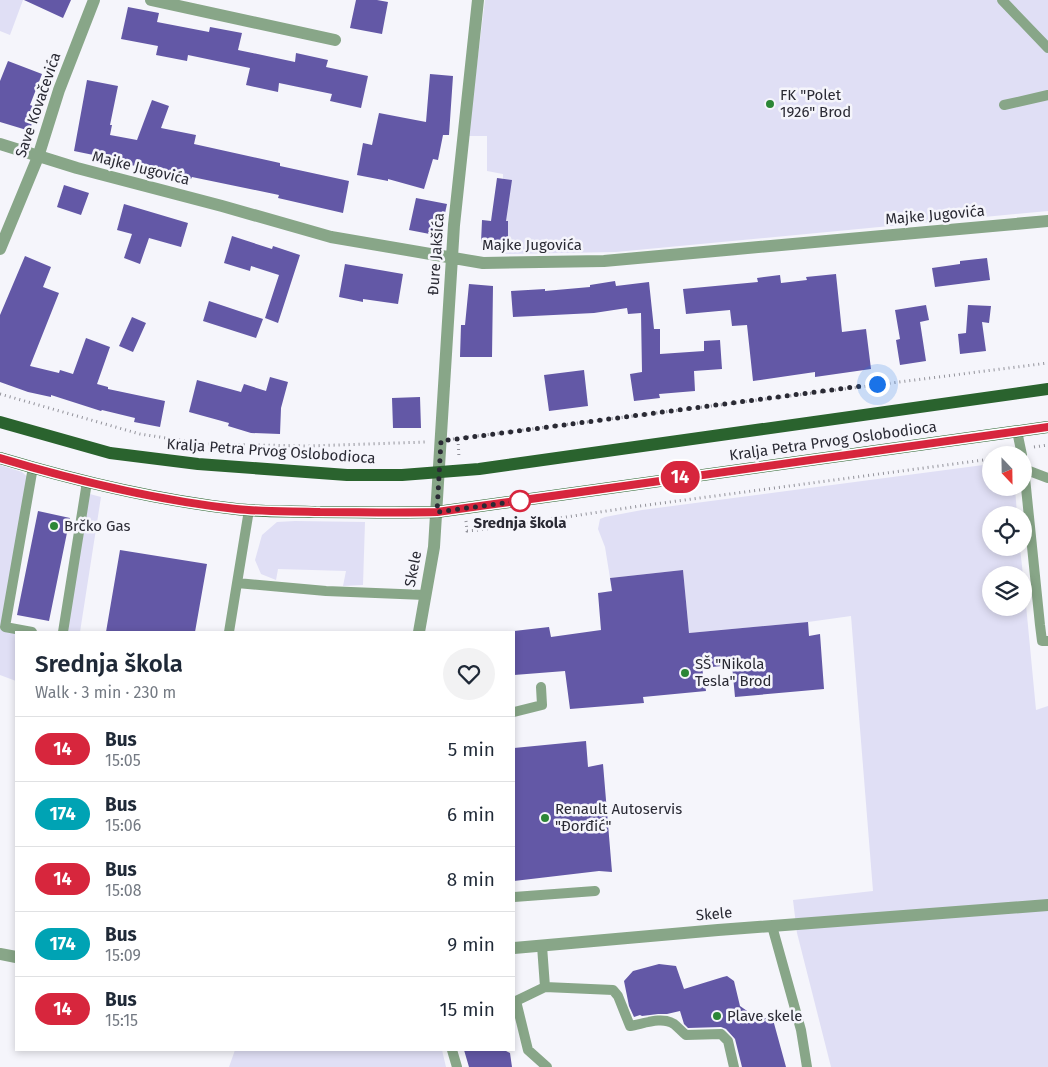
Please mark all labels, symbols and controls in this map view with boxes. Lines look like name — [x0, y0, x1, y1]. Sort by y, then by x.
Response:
street label: Save Kovačevića — [12, 50, 64, 160]
place label: FK "Polet 1926" Brod — [780, 86, 851, 121]
marker: FK "Polet 1926" Brod — [764, 98, 776, 110]
street label: Majke Jugovića — [90, 147, 192, 189]
street label: Majke Jugovića — [884, 202, 986, 228]
street label: Đure Jakšića — [424, 212, 448, 296]
street label: Majke Jugovića — [482, 236, 582, 254]
your location — [865, 372, 890, 397]
street label: Kralja Petra Prvog Oslobodioca — [728, 418, 938, 464]
street label: Kralja Petra Prvog Oslobodioca — [166, 435, 376, 467]
north arrow — [982, 446, 1032, 496]
map controls — [982, 446, 1032, 616]
line badge: 14 — [658, 461, 702, 493]
text: 14 — [671, 466, 689, 488]
marker: Srednja škola — [509, 490, 531, 512]
button: locate — [982, 506, 1032, 556]
place label: Srednja škola — [474, 514, 566, 532]
place label: Brčko Gas — [64, 517, 130, 535]
marker: Brčko Gas — [48, 520, 60, 532]
street label: Skele — [401, 549, 425, 589]
button: layers — [982, 566, 1032, 616]
button: heart — [443, 648, 495, 700]
text: Srednja škola — [35, 650, 183, 678]
place label: SŠ "Nikola Tesla" Brod — [695, 655, 772, 690]
marker: SŠ "Nikola Tesla" Brod — [679, 667, 691, 679]
text: Walk · 3 min · 230 m — [35, 683, 176, 702]
text: Bus — [105, 728, 137, 751]
text: 14 — [53, 738, 72, 760]
text: 5 min — [448, 738, 495, 761]
text: 15:05 — [105, 751, 141, 770]
text: Bus — [105, 793, 137, 816]
place label: Renault Autoservis "Đorđić" — [555, 800, 682, 835]
text: 174 — [49, 803, 76, 825]
text: 6 min — [447, 803, 495, 826]
marker: Renault Autoservis "Đorđić" — [539, 812, 551, 824]
text: 15:06 — [105, 816, 141, 835]
text: Bus — [105, 858, 137, 881]
text: 14 — [53, 868, 72, 890]
text: 8 min — [447, 868, 495, 891]
text: 15:08 — [105, 881, 142, 900]
street label: Skele — [695, 903, 733, 925]
text: Bus — [105, 923, 137, 946]
text: 174 — [49, 933, 76, 955]
text: 9 min — [447, 933, 495, 956]
text: 15:09 — [105, 946, 141, 965]
text: Bus — [105, 988, 137, 1011]
text: 14 — [53, 998, 72, 1020]
text: 15 min — [439, 998, 495, 1021]
place label: Plave skele — [727, 1007, 803, 1025]
marker: Plave skele — [711, 1010, 723, 1022]
text: 15:15 — [105, 1011, 138, 1030]

